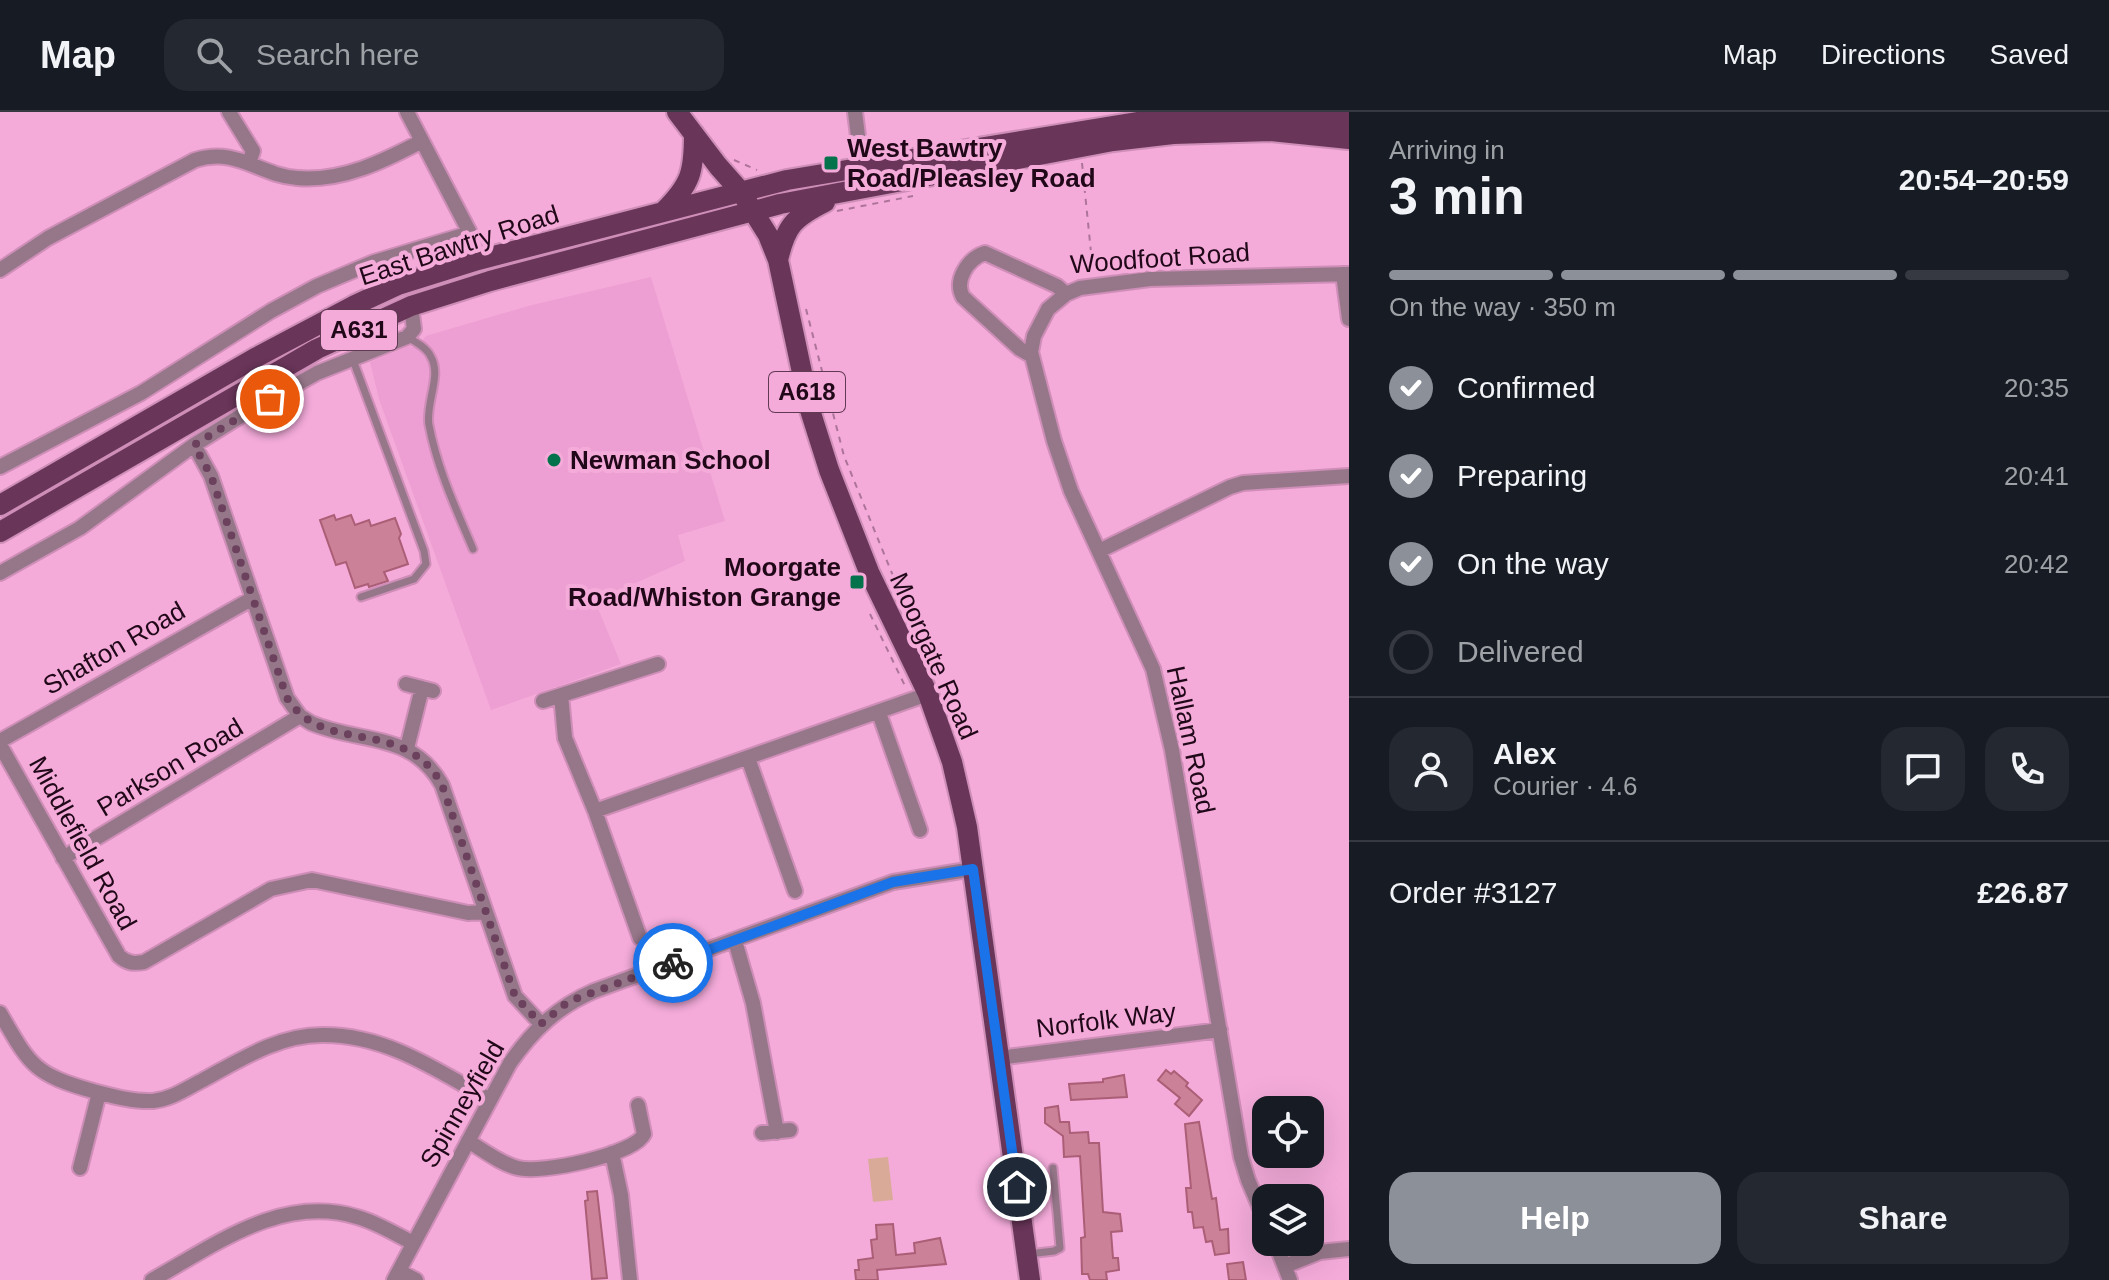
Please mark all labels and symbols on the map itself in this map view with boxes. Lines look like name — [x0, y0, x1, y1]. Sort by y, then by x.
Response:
place label: West Bawtry Road/Pleasley Road — [847, 133, 1096, 193]
marker: West Bawtry Road/Pleasley Road — [822, 154, 840, 172]
street label: East Bawtry Road — [355, 199, 563, 291]
street label: Woodfoot Road — [1069, 237, 1251, 279]
road number: A631 — [321, 310, 397, 350]
pin — [236, 365, 304, 433]
road number: A618 — [769, 372, 845, 412]
place label: Newman School — [570, 445, 771, 475]
marker: Newman School — [545, 451, 563, 469]
place label: Moorgate Road/Whiston Grange — [568, 552, 841, 612]
street label: Moorgate Road — [884, 568, 984, 744]
marker: Moorgate Road/Whiston Grange — [848, 573, 866, 591]
street label: Shafton Road — [38, 595, 190, 701]
street label: Hallam Road — [1161, 663, 1221, 817]
street label: Parkson Road — [92, 712, 248, 822]
street label: Middlefield Road — [23, 751, 143, 935]
courier — [633, 923, 713, 1003]
street label: Norfolk Way — [1034, 997, 1178, 1043]
street label: Spinneyfield — [414, 1035, 510, 1173]
pin — [983, 1153, 1051, 1221]

